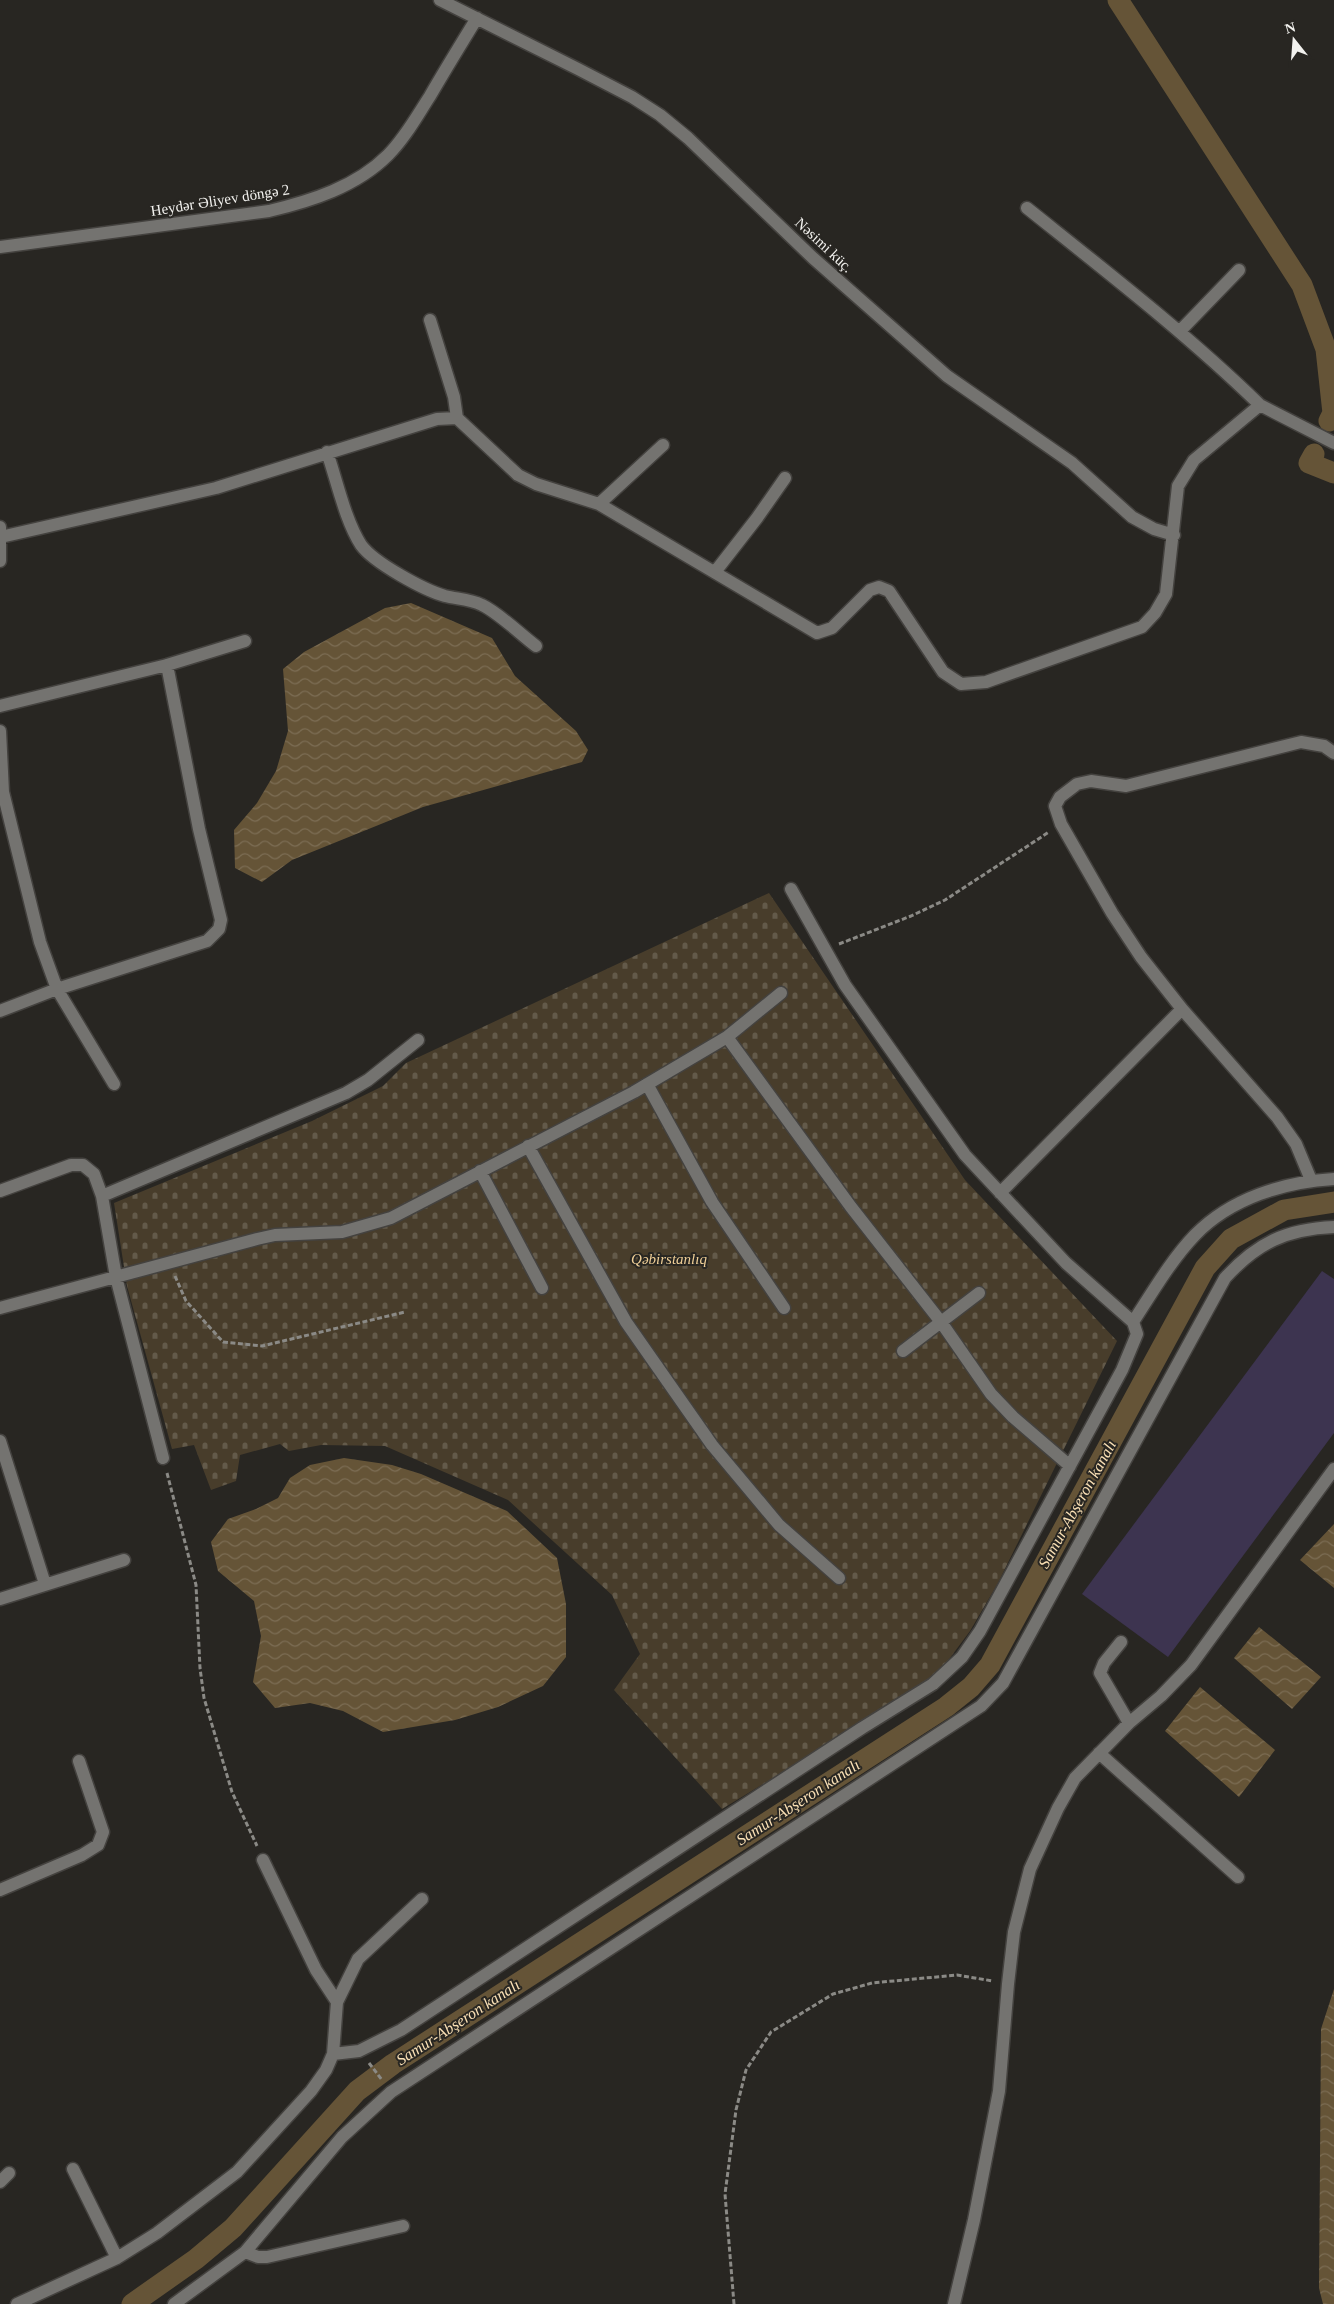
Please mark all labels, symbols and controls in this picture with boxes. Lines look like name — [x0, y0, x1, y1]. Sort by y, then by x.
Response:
north arrow — [1269, 15, 1319, 65]
text: N — [1283, 19, 1297, 37]
street label: Heydər Əliyev döngə 2 — [149, 181, 291, 219]
street label: Nəsimi küç. — [792, 214, 856, 276]
park label: Qəbirstanlıq — [631, 1251, 707, 1267]
water label: Samur-Abşeron kanalı — [1035, 1437, 1120, 1571]
water label: Samur-Abşeron kanalı — [733, 1756, 863, 1849]
water label: Samur-Abşeron kanalı — [393, 1976, 523, 2069]

